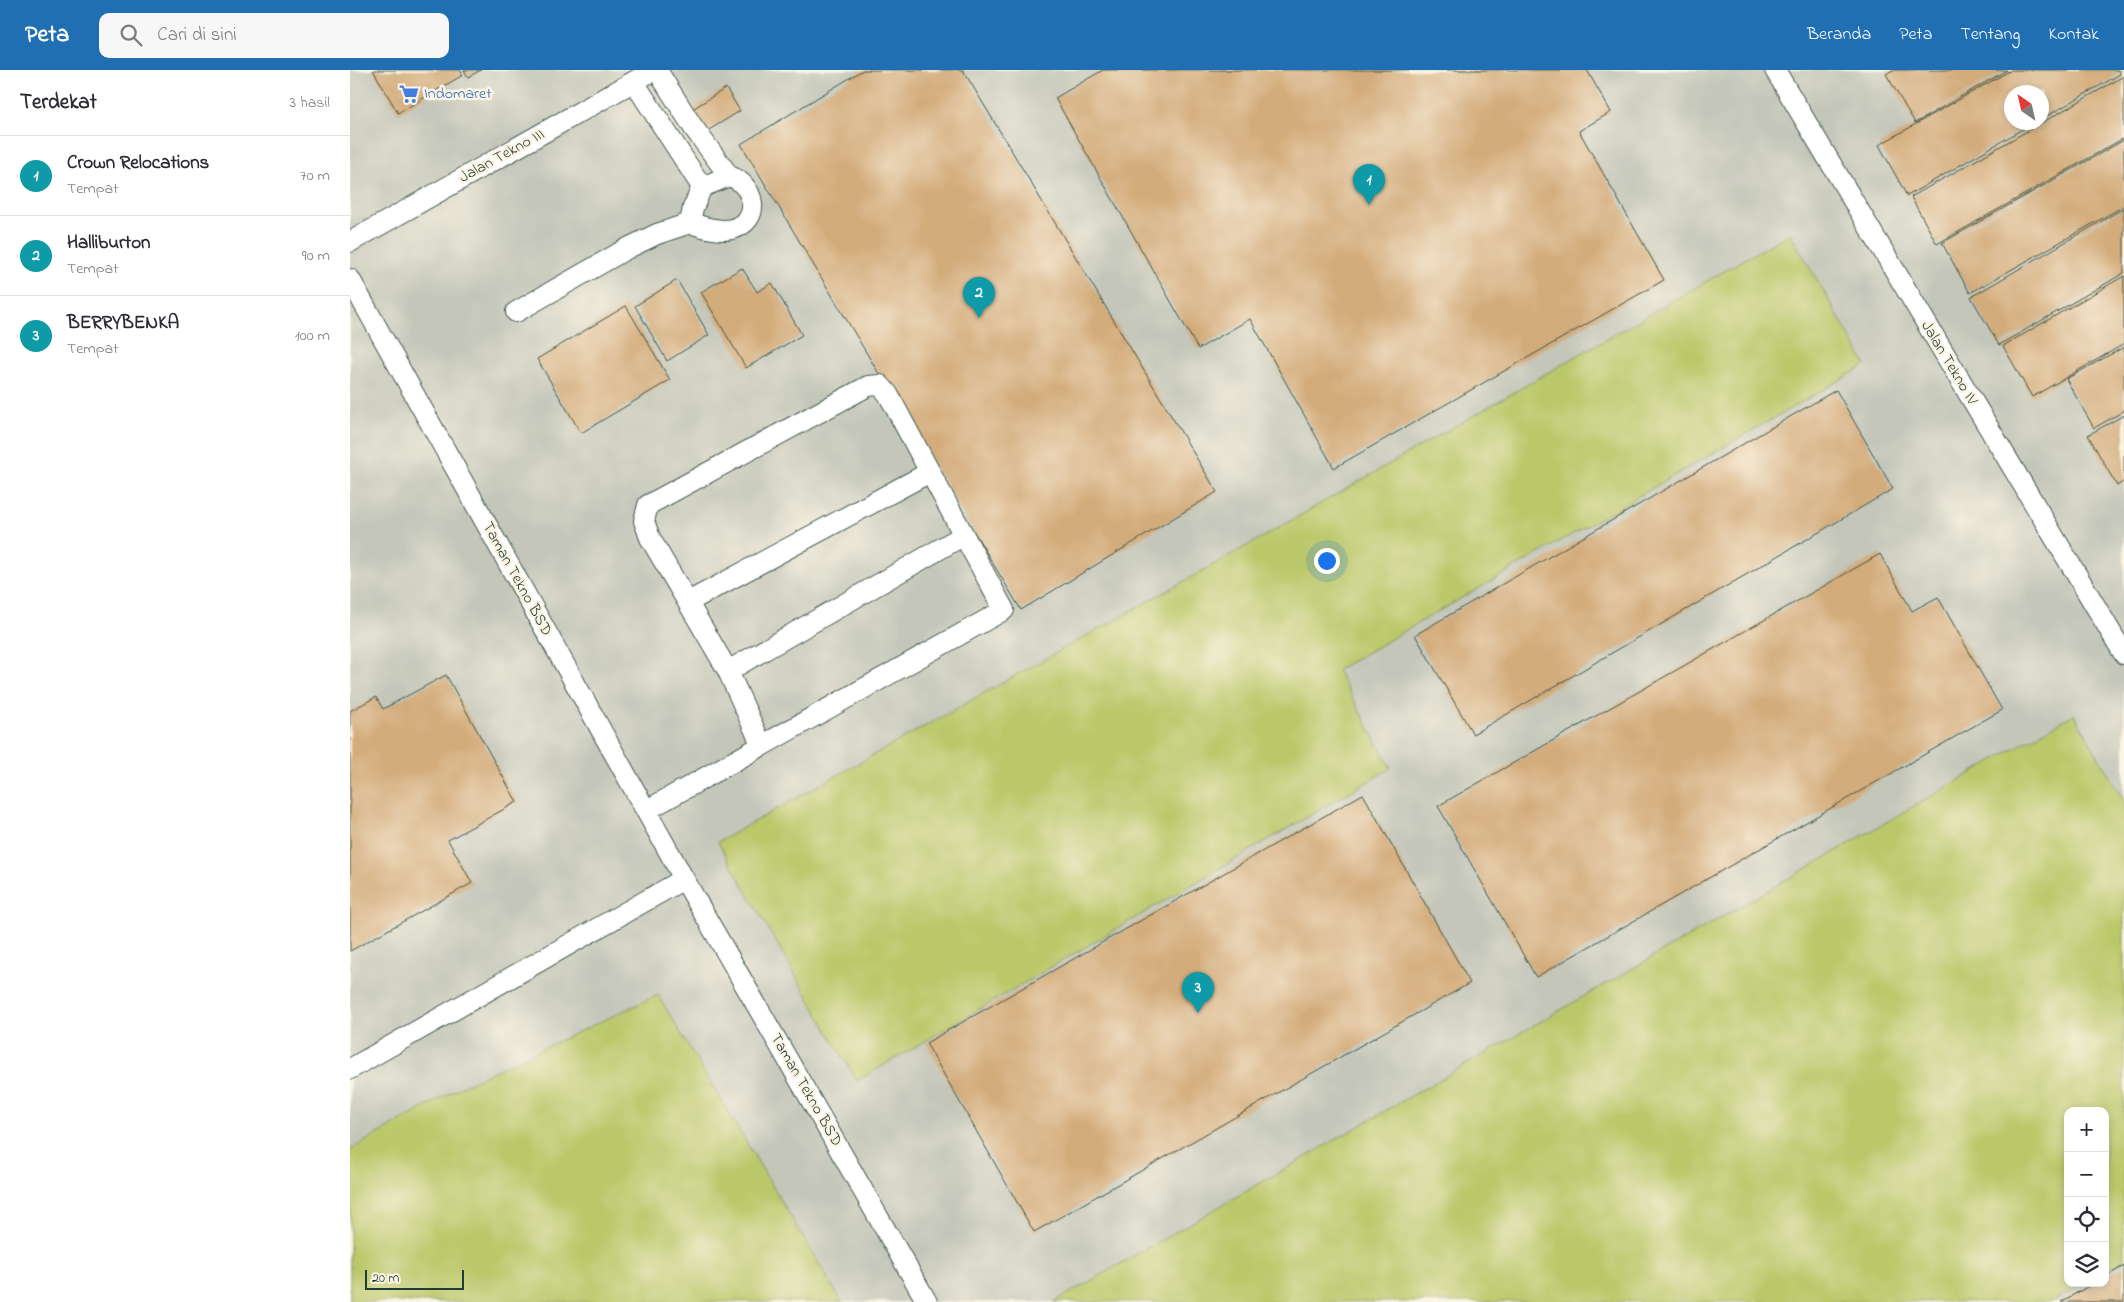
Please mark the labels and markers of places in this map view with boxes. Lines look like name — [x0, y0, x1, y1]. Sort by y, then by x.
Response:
place label: Indomaret — [424, 82, 492, 106]
supermarket icon: Indomaret — [398, 83, 420, 105]
pin: 1 — [1353, 164, 1385, 205]
pin: 2 — [963, 277, 995, 318]
pin: 3 — [1182, 972, 1214, 1013]

